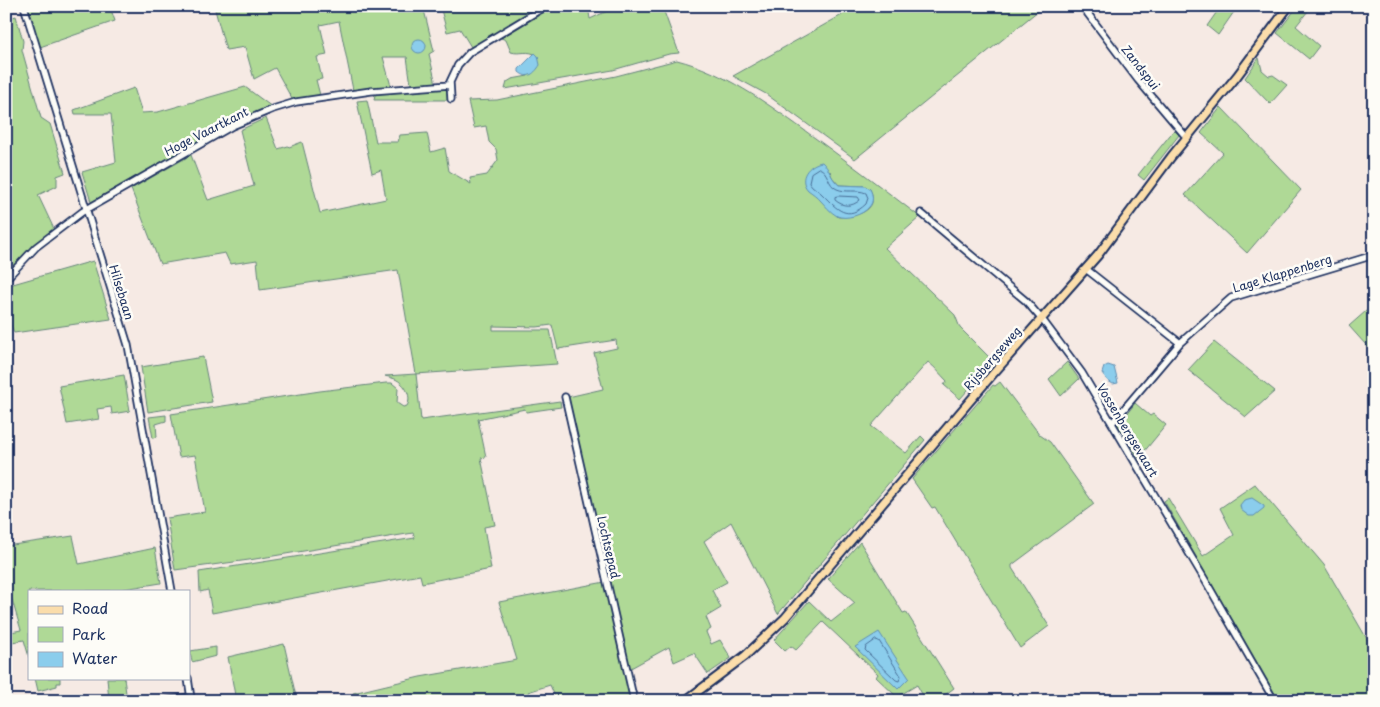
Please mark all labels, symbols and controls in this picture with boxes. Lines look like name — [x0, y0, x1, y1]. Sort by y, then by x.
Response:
street label: Zandspui — [1118, 41, 1164, 93]
street label: Hoge Vaartkant — [161, 102, 251, 160]
street label: Lage Klappenberg — [1230, 249, 1334, 297]
street label: Hilsebaan — [105, 262, 139, 322]
street label: Rijsbergseweg — [959, 322, 1025, 394]
street label: Vossenbergsevaart — [1093, 380, 1163, 480]
street label: Lochtsepad — [593, 514, 625, 581]
legend — [28, 590, 190, 680]
text: Road — [72, 596, 108, 619]
text: Park — [72, 622, 106, 645]
text: Water — [72, 646, 117, 669]

